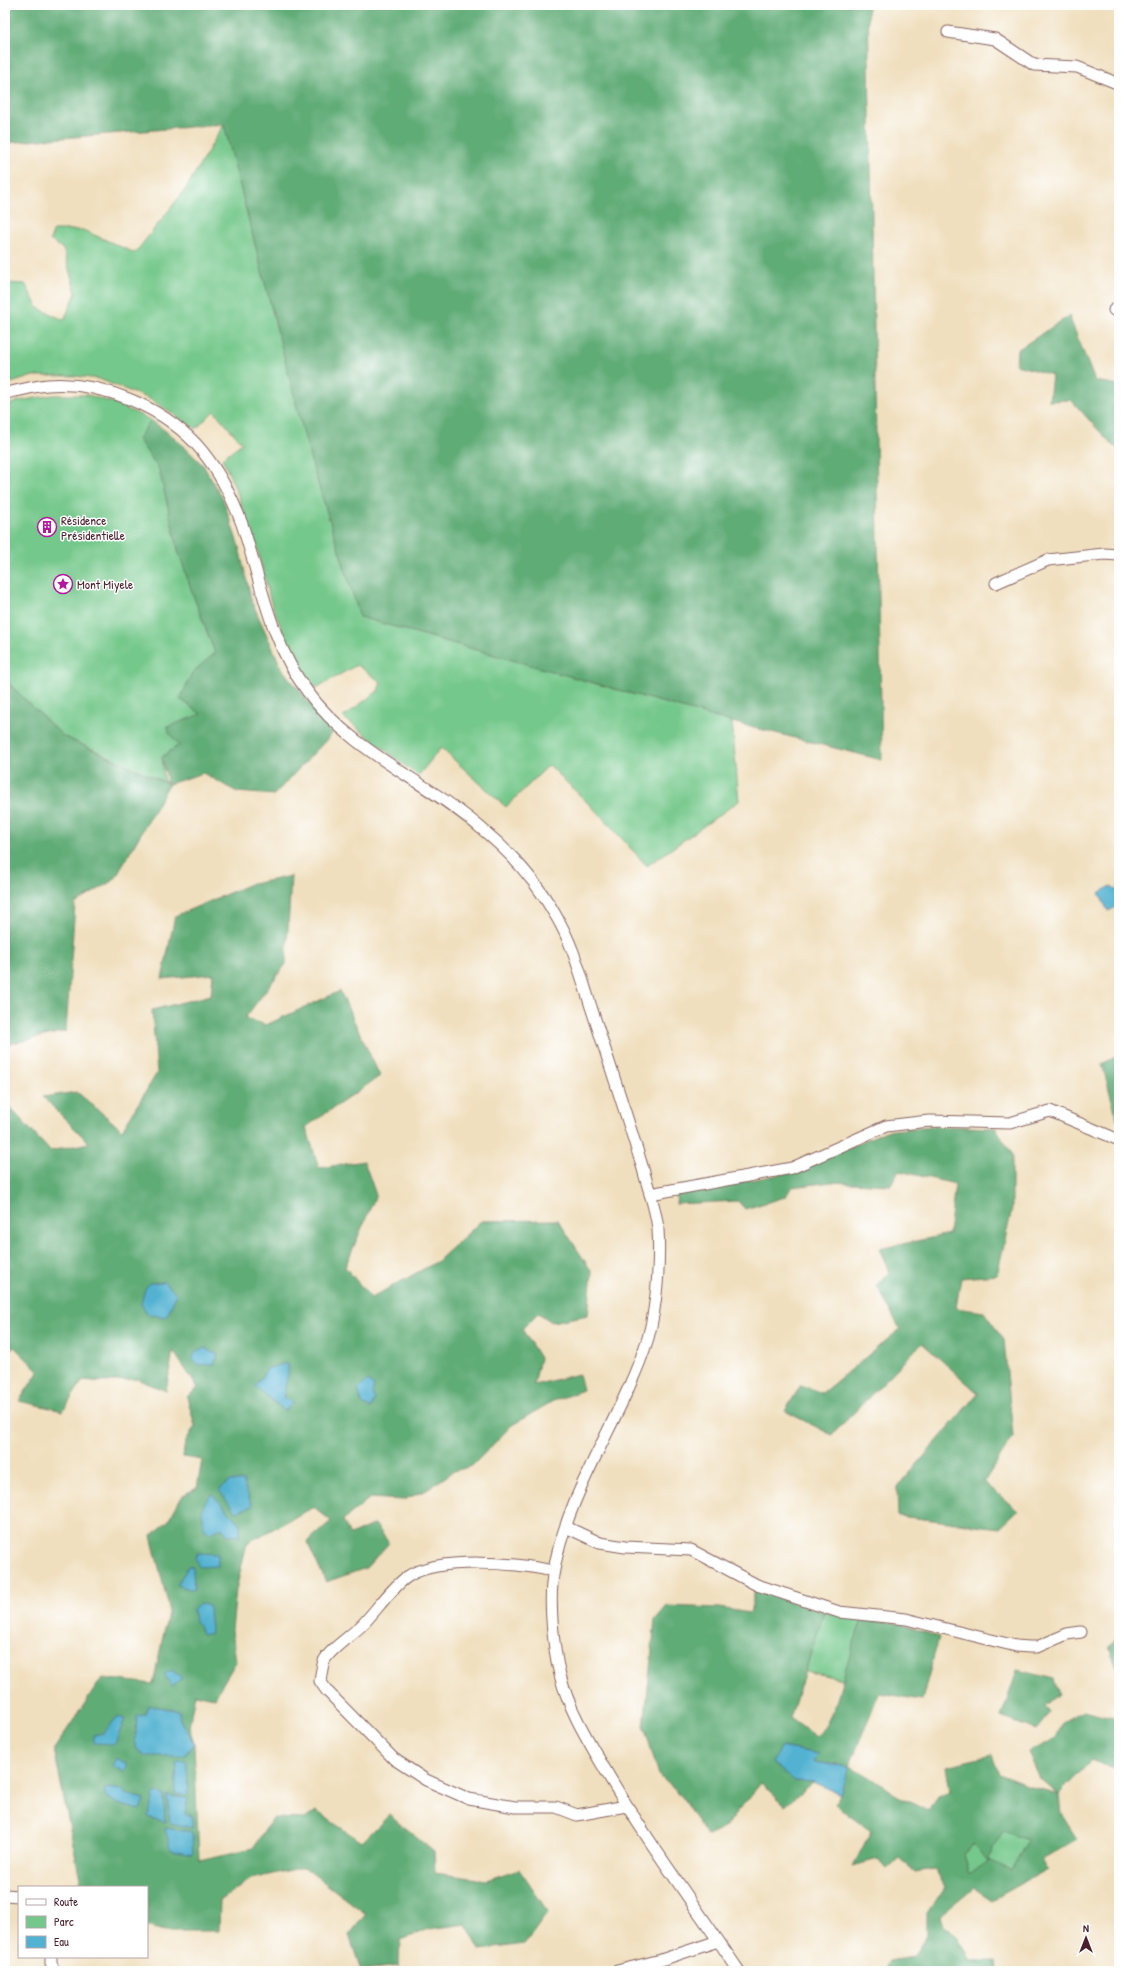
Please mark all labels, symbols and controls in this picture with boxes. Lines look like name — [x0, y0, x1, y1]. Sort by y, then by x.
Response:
place label: Résidence Présidentielle — [61, 511, 125, 544]
building icon: Résidence Présidentielle — [36, 516, 58, 538]
place icon: Mont Miyele — [52, 573, 74, 595]
place label: Mont Miyele — [77, 575, 133, 593]
legend — [18, 1886, 148, 1958]
text: Route — [54, 1893, 78, 1910]
text: Parc — [54, 1913, 74, 1930]
north arrow — [1066, 1918, 1106, 1958]
text: N — [1083, 1921, 1089, 1935]
text: Eau — [54, 1933, 69, 1950]

